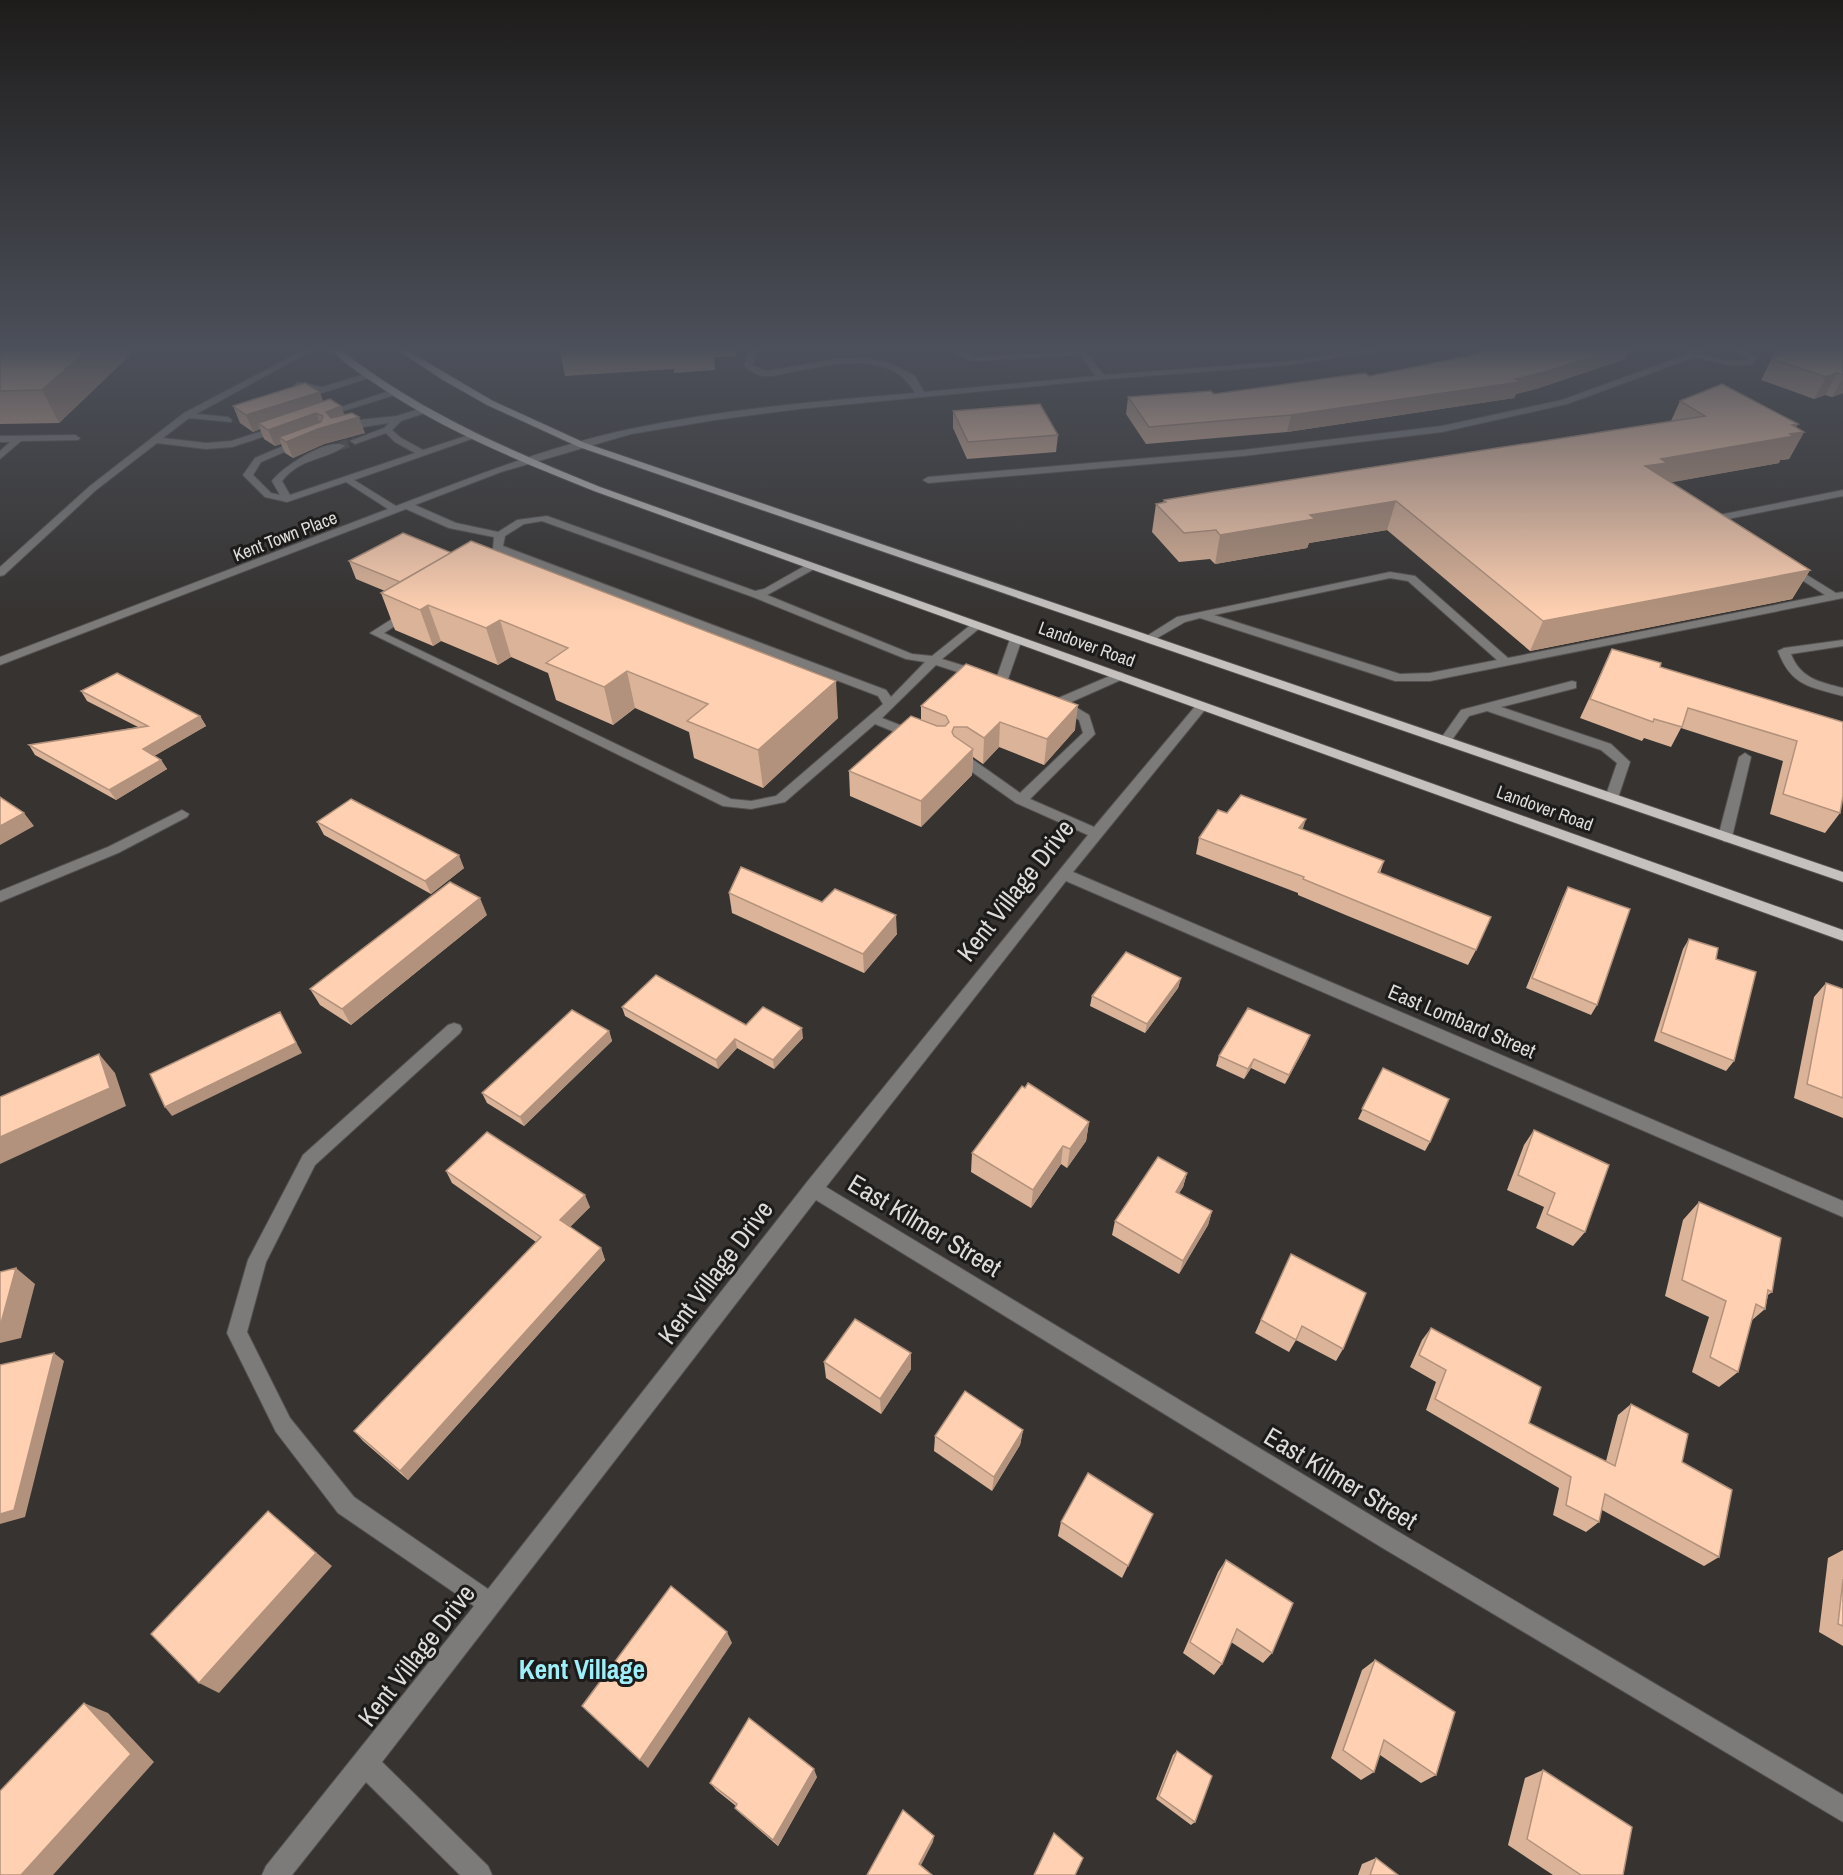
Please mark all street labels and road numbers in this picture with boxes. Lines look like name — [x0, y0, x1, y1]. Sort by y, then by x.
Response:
street label: Kent Town Place — [229, 505, 341, 567]
street label: Landover Road — [1035, 615, 1139, 673]
street label: Landover Road — [1493, 779, 1597, 837]
street label: Kent Village Drive — [948, 812, 1082, 968]
street label: East Lombard Street — [1384, 977, 1541, 1065]
street label: East Kilmer Street — [842, 1165, 1008, 1285]
street label: Kent Village Drive — [649, 1193, 781, 1351]
street label: East Kilmer Street — [1258, 1418, 1424, 1538]
street label: Kent Village Drive — [349, 1577, 483, 1733]

